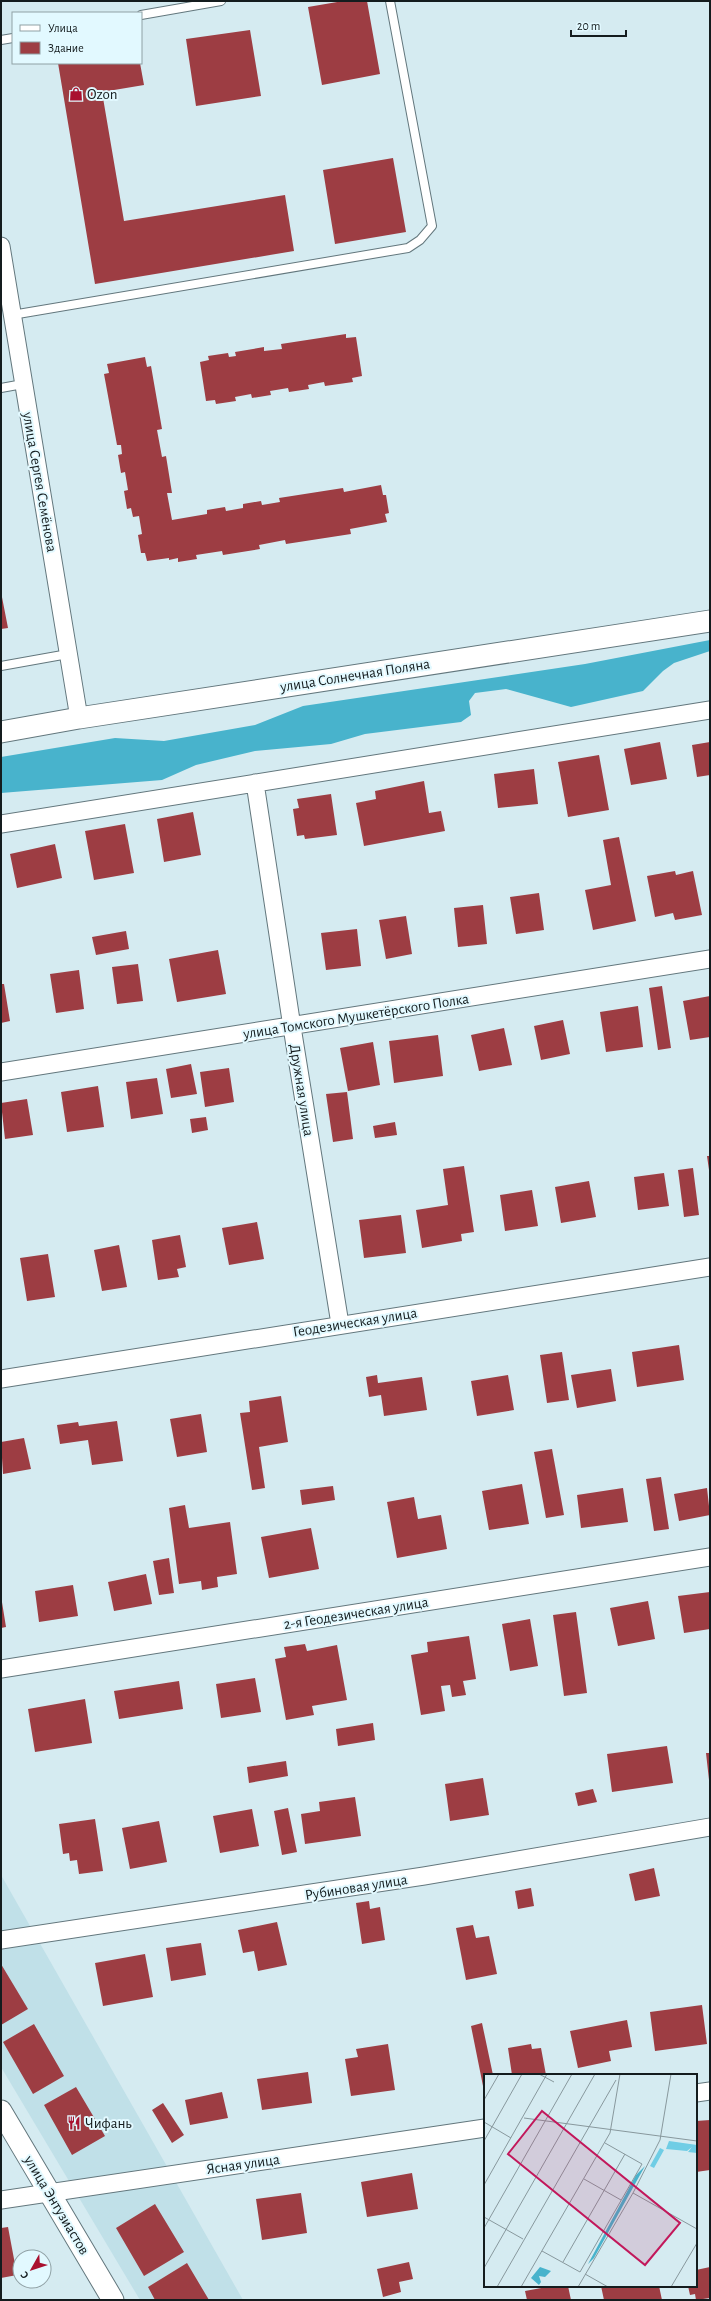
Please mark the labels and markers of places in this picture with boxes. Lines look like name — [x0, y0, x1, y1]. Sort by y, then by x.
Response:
shop icon: Ozon — [68, 86, 84, 102]
place label: Ozon — [87, 87, 117, 102]
restaurant icon: Чифань — [66, 2115, 82, 2131]
place label: Чифань — [85, 2116, 132, 2131]

